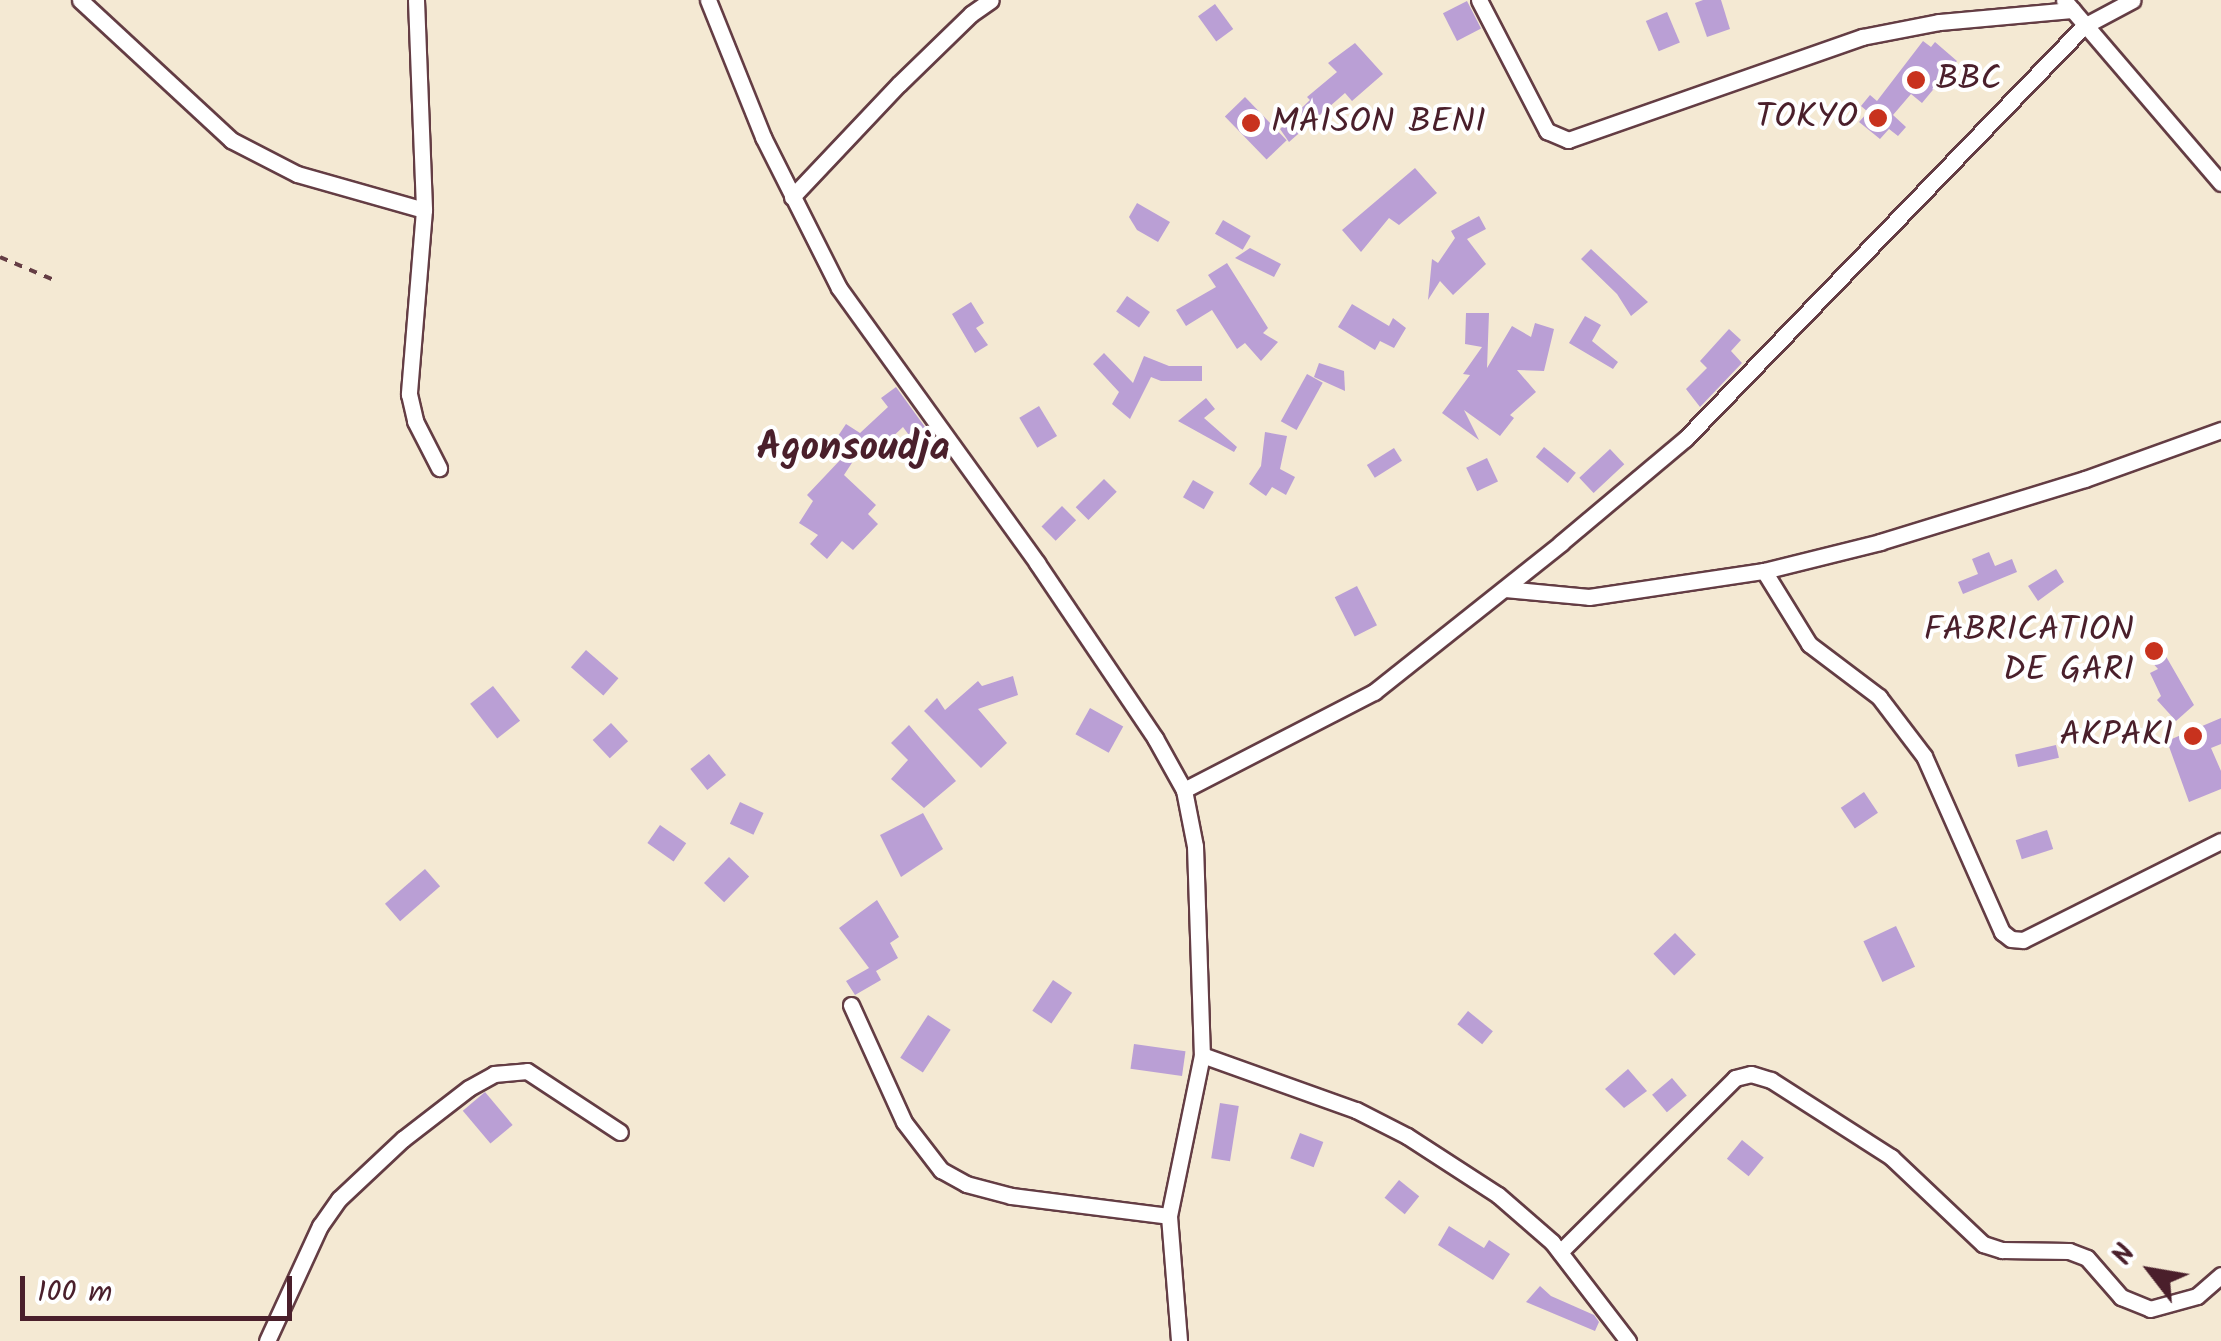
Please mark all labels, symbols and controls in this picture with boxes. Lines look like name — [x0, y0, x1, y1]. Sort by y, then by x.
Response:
place label: BBC — [1936, 59, 2002, 101]
marker: BBC — [1905, 69, 1927, 91]
place label: TOKYO — [1756, 97, 1858, 139]
place label: MAISON BENI — [1271, 102, 1486, 144]
marker: TOKYO — [1867, 107, 1889, 129]
marker: MAISON BENI — [1240, 112, 1262, 134]
district label: Agonsoudja — [756, 424, 950, 472]
place label: FABRICATION DE GARI — [1924, 610, 2134, 692]
marker: FABRICATION DE GARI — [2143, 640, 2165, 662]
place label: AKPAKI — [2059, 715, 2173, 757]
marker: AKPAKI — [2182, 725, 2204, 747]
north arrow — [2101, 1221, 2201, 1321]
text: N — [2101, 1236, 2149, 1274]
scale bar — [25, 1256, 298, 1318]
text: 100 m — [37, 1269, 112, 1317]

